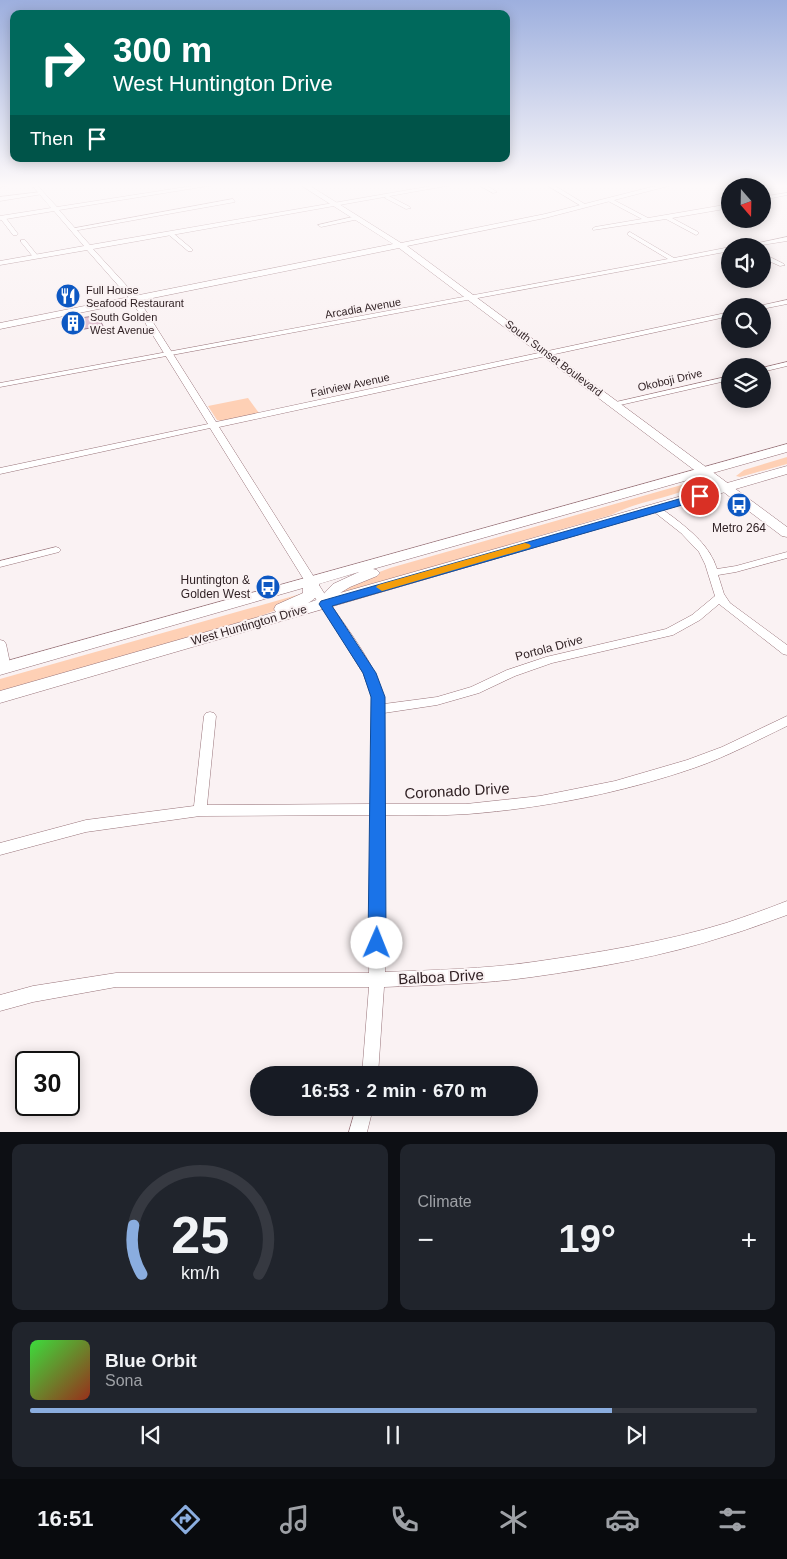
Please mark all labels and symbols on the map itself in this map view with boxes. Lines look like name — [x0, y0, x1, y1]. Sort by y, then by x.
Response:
north arrow — [721, 178, 771, 228]
restaurant icon: Full House Seafood Restaurant — [55, 283, 81, 309]
place label: Full House Seafood Restaurant — [86, 284, 184, 309]
street label: Arcadia Avenue — [324, 295, 402, 321]
building icon: South Golden West Avenue — [60, 310, 86, 336]
place label: South Golden West Avenue — [90, 311, 157, 336]
street label: South Sunset Boulevard — [503, 318, 605, 398]
street label: Okoboji Drive — [636, 367, 704, 393]
street label: Fairview Avenue — [309, 371, 391, 399]
pin — [679, 475, 721, 517]
bus stop icon: Metro 264 — [726, 492, 752, 518]
place label: Metro 264 — [712, 521, 766, 535]
place label: Huntington & Golden West — [181, 573, 251, 601]
bus stop icon: Huntington & Golden West — [255, 574, 281, 600]
street label: West Huntington Drive — [189, 602, 309, 648]
street label: Portola Drive — [514, 632, 585, 664]
street label: Coronado Drive — [404, 779, 510, 802]
position arrow — [350, 916, 402, 968]
street label: Balboa Drive — [398, 966, 484, 987]
speed limit sign: 30 — [15, 1051, 80, 1116]

